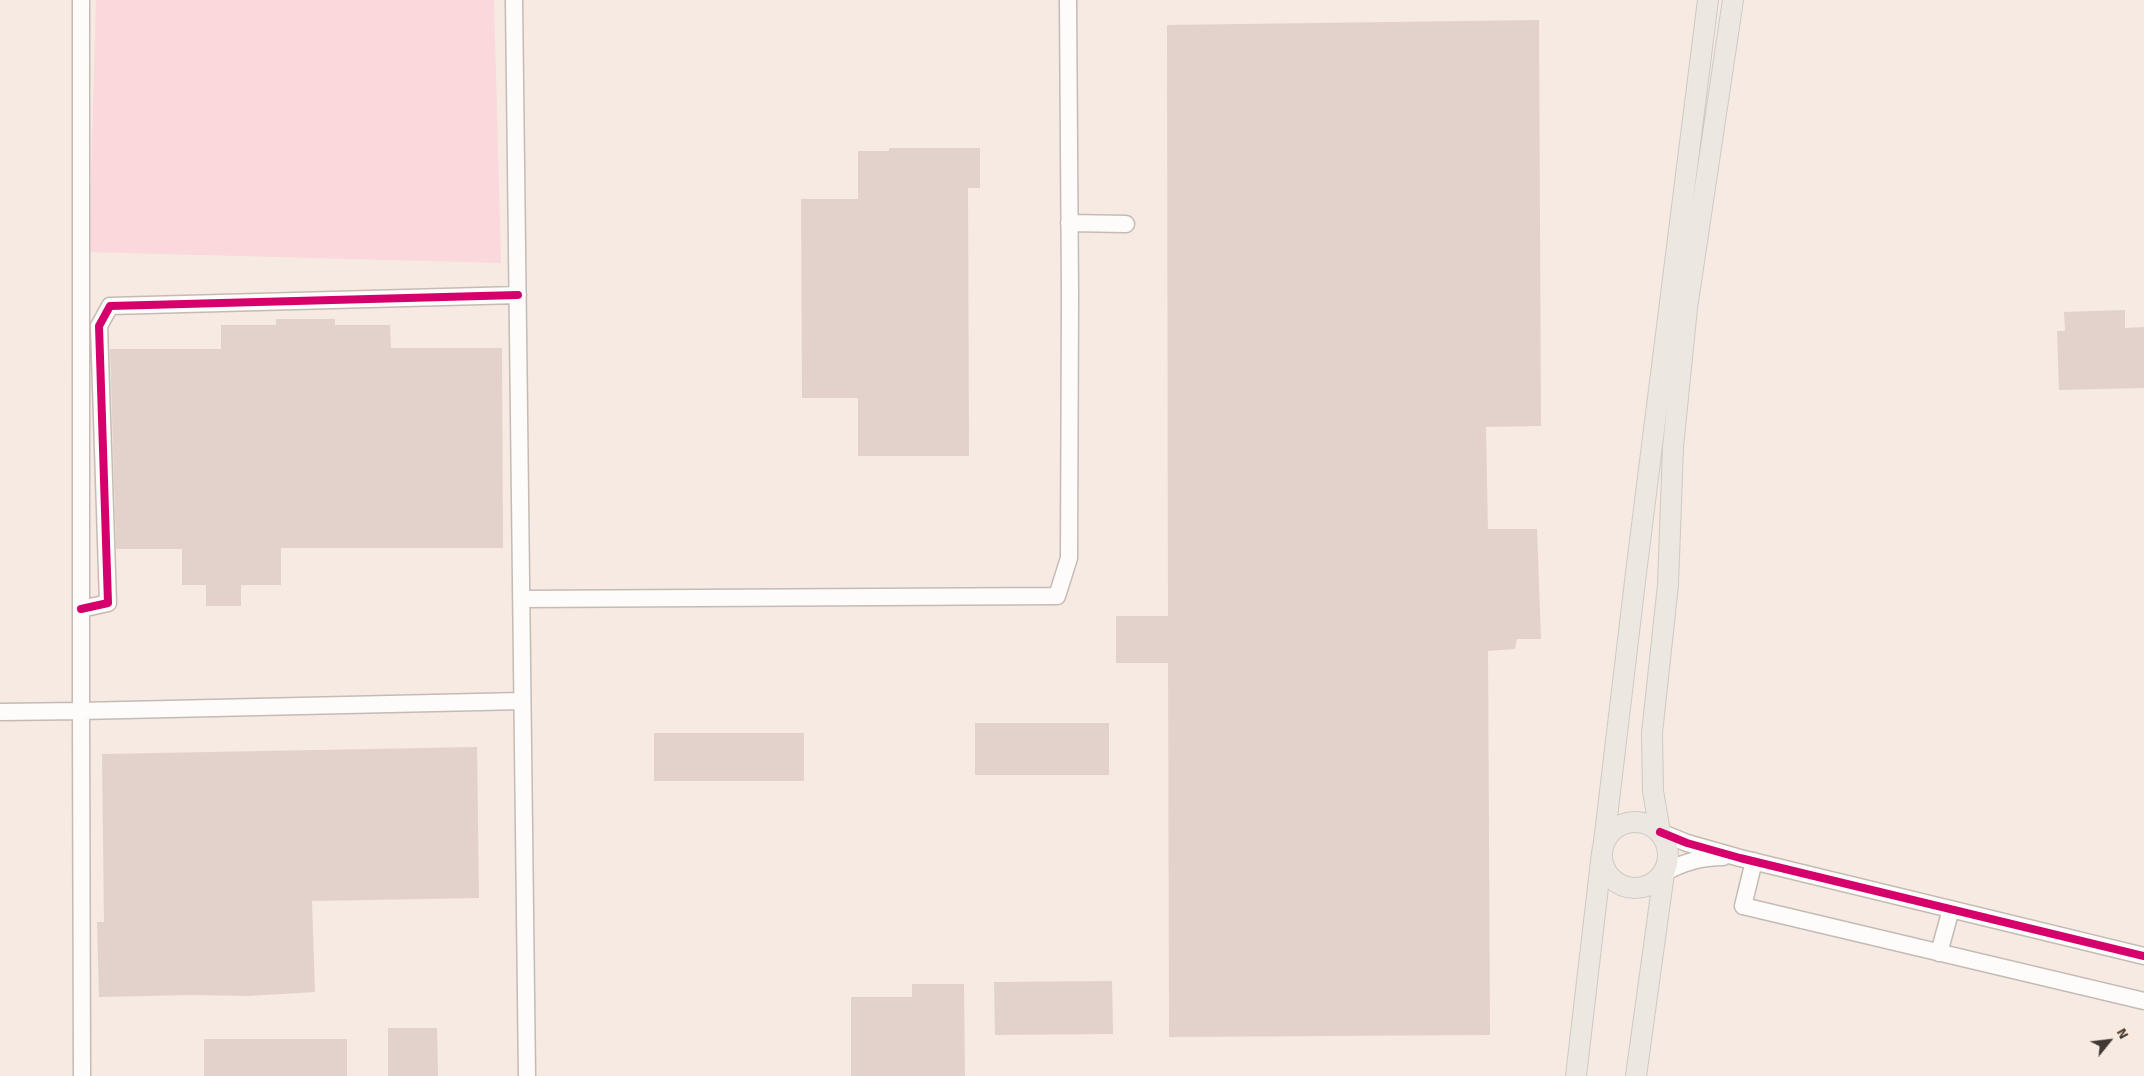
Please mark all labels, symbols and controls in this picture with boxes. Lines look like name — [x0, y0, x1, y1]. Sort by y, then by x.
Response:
north arrow — [2084, 1016, 2134, 1066]
text: N — [2113, 1025, 2132, 1042]

